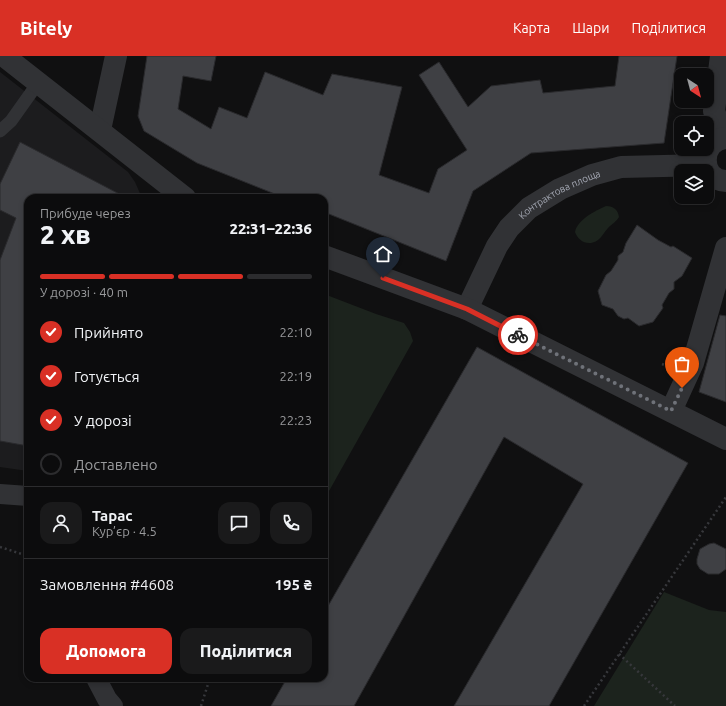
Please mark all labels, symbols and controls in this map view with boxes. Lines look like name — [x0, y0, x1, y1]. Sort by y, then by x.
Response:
text: Bitely — [20, 17, 72, 39]
text: Карта — [513, 20, 550, 36]
text: Шари — [572, 20, 610, 36]
text: Поділитися — [632, 20, 706, 36]
north arrow — [674, 68, 714, 108]
map controls — [674, 68, 714, 204]
button: locate — [674, 116, 714, 156]
button: layers — [674, 164, 714, 204]
street label: Контрактова площа — [516, 168, 602, 221]
text: Прибуде через — [40, 206, 131, 220]
text: 2 хв — [40, 220, 91, 249]
text: 22:31–22:36 — [229, 220, 312, 237]
pin — [366, 237, 400, 278]
icon: home — [372, 243, 394, 265]
text: У дорозі · 40 m — [40, 285, 128, 299]
courier — [498, 315, 538, 355]
icon: check — [40, 321, 62, 343]
text: Прийнято — [74, 324, 143, 341]
icon: bike — [507, 324, 529, 346]
text: 22:10 — [279, 325, 312, 339]
pin — [665, 347, 699, 388]
icon: bag — [671, 353, 693, 375]
icon: check — [40, 365, 62, 387]
text: Готується — [74, 368, 140, 385]
text: 22:19 — [279, 369, 312, 383]
icon: check — [40, 409, 62, 431]
text: У дорозі — [74, 412, 132, 429]
text: 22:23 — [279, 413, 312, 427]
text: Доставлено — [74, 456, 158, 473]
button: person — [40, 502, 82, 544]
button: chat — [218, 502, 260, 544]
button: phone — [270, 502, 312, 544]
text: Тарас — [92, 507, 133, 524]
text: Кур’єр · 4.5 — [92, 524, 157, 538]
text: Замовлення #4608 — [40, 576, 174, 593]
text: 195 ₴ — [275, 576, 312, 593]
button: Допомога — [40, 628, 172, 674]
button: Поділитися — [180, 628, 312, 674]

